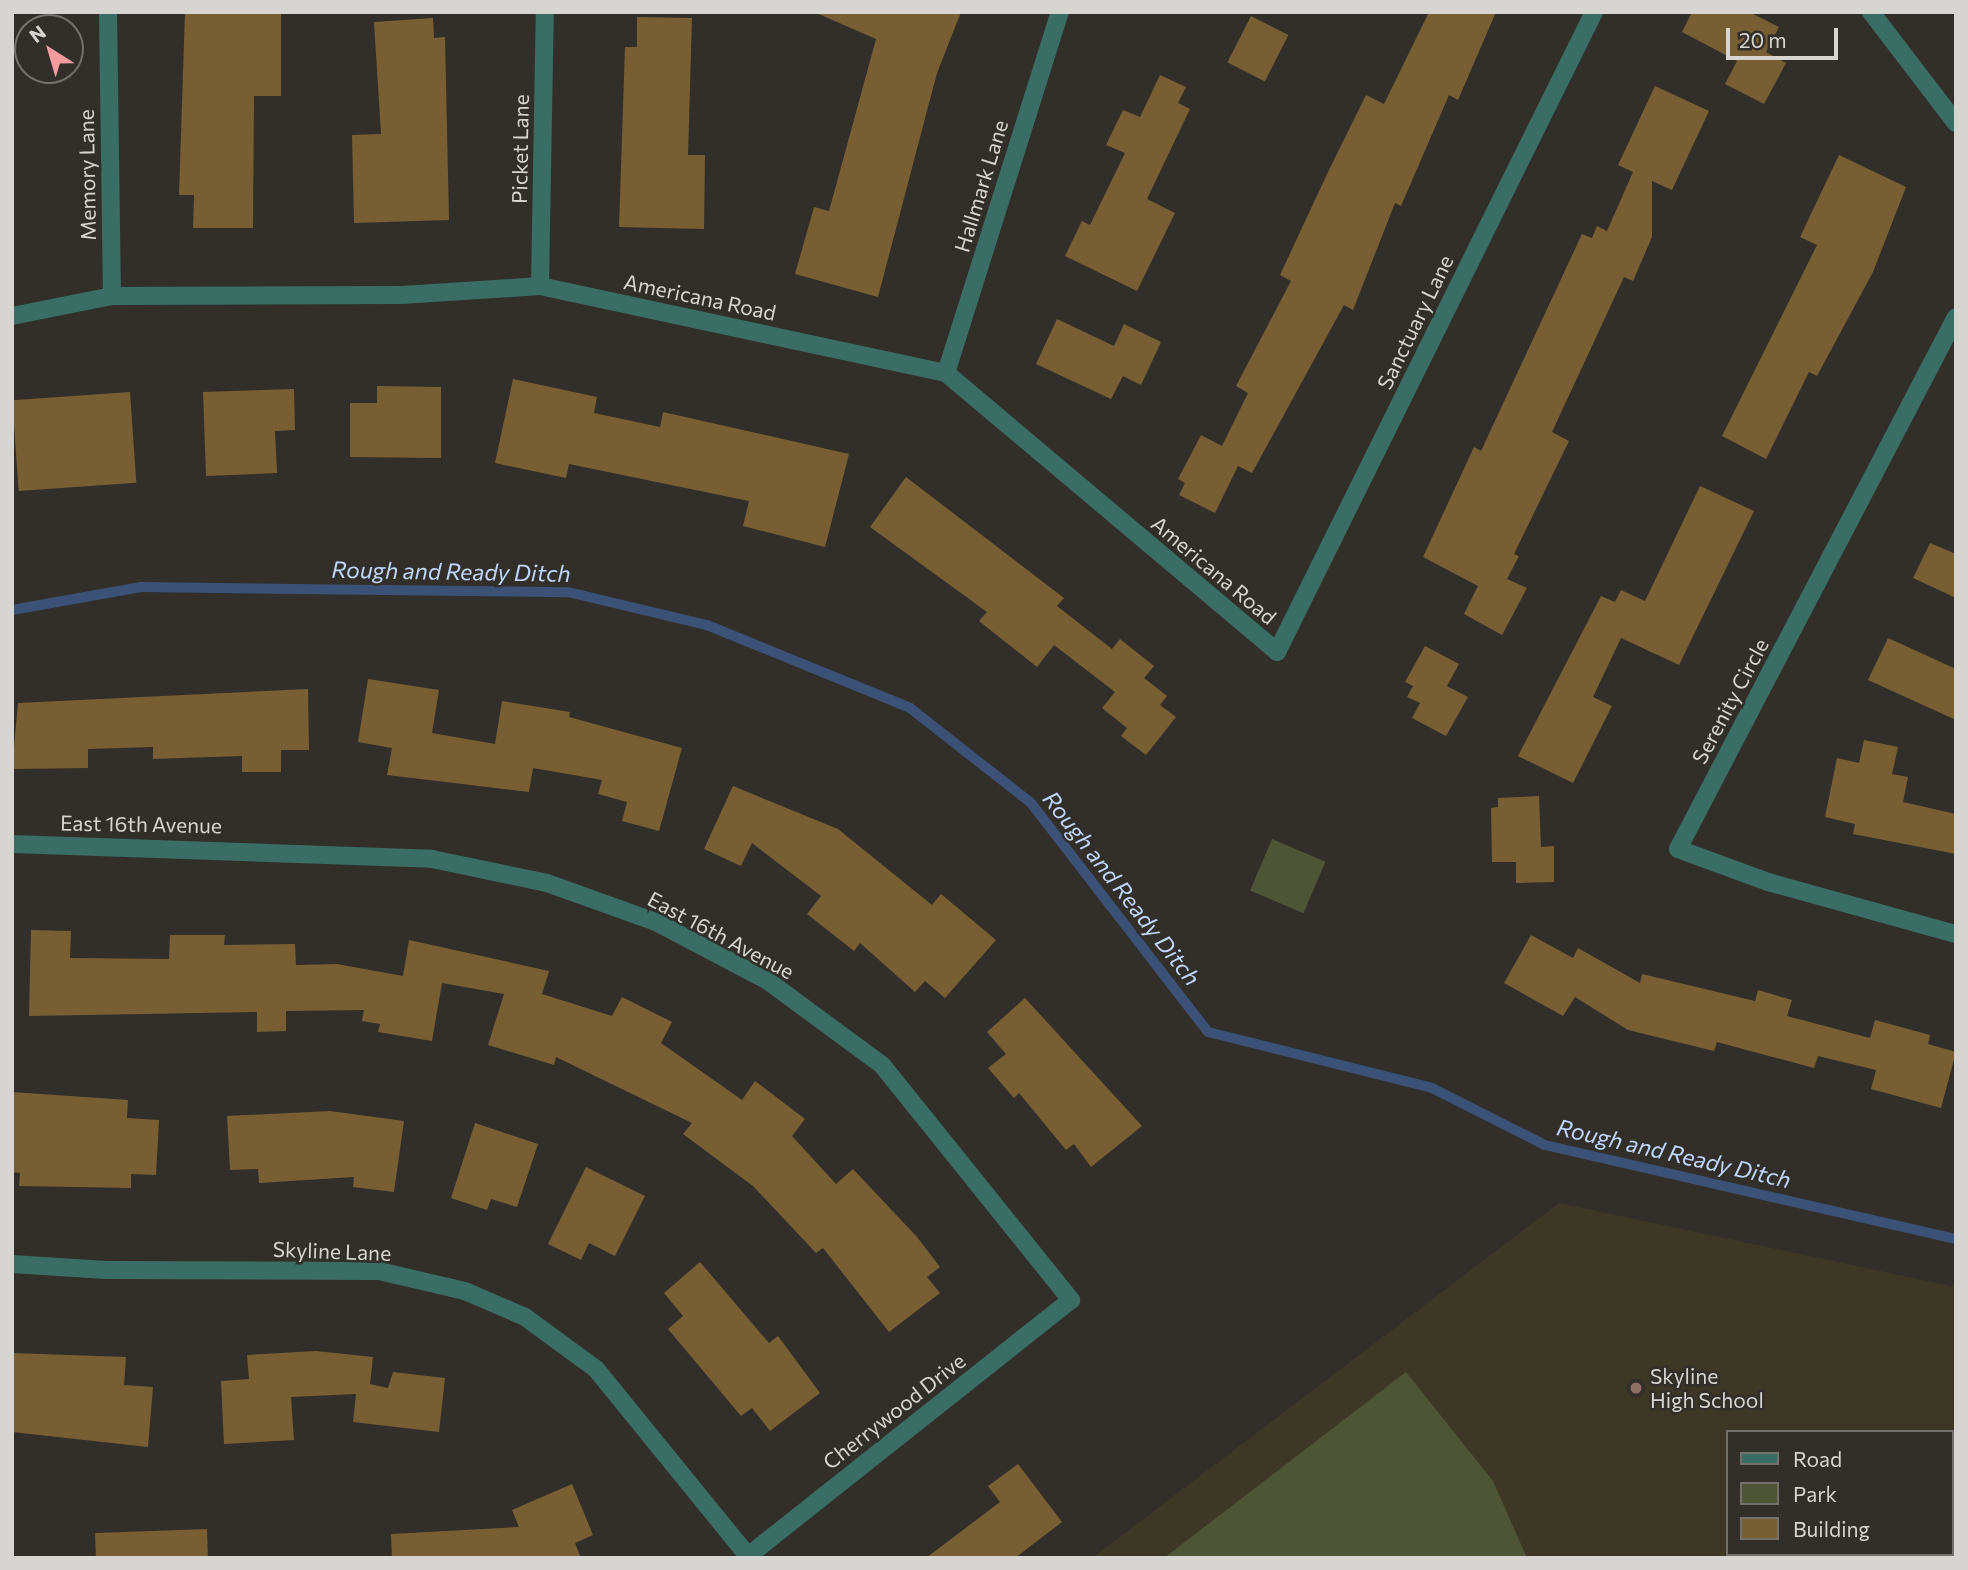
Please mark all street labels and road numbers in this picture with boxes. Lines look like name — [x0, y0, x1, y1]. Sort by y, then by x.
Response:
street label: Picket Lane — [506, 94, 534, 204]
street label: Memory Lane — [73, 109, 101, 241]
street label: Hallmark Lane — [949, 117, 1013, 255]
street label: Sanctuary Lane — [1372, 251, 1458, 393]
street label: Americana Road — [622, 269, 778, 325]
street label: Americana Road — [1146, 510, 1282, 630]
street label: Serenity Circle — [1686, 634, 1774, 768]
street label: East 16th Avenue — [60, 810, 222, 838]
street label: East 16th Avenue — [644, 886, 798, 984]
street label: Skyline Lane — [272, 1236, 392, 1266]
street label: Cherrywood Drive — [818, 1348, 970, 1474]

